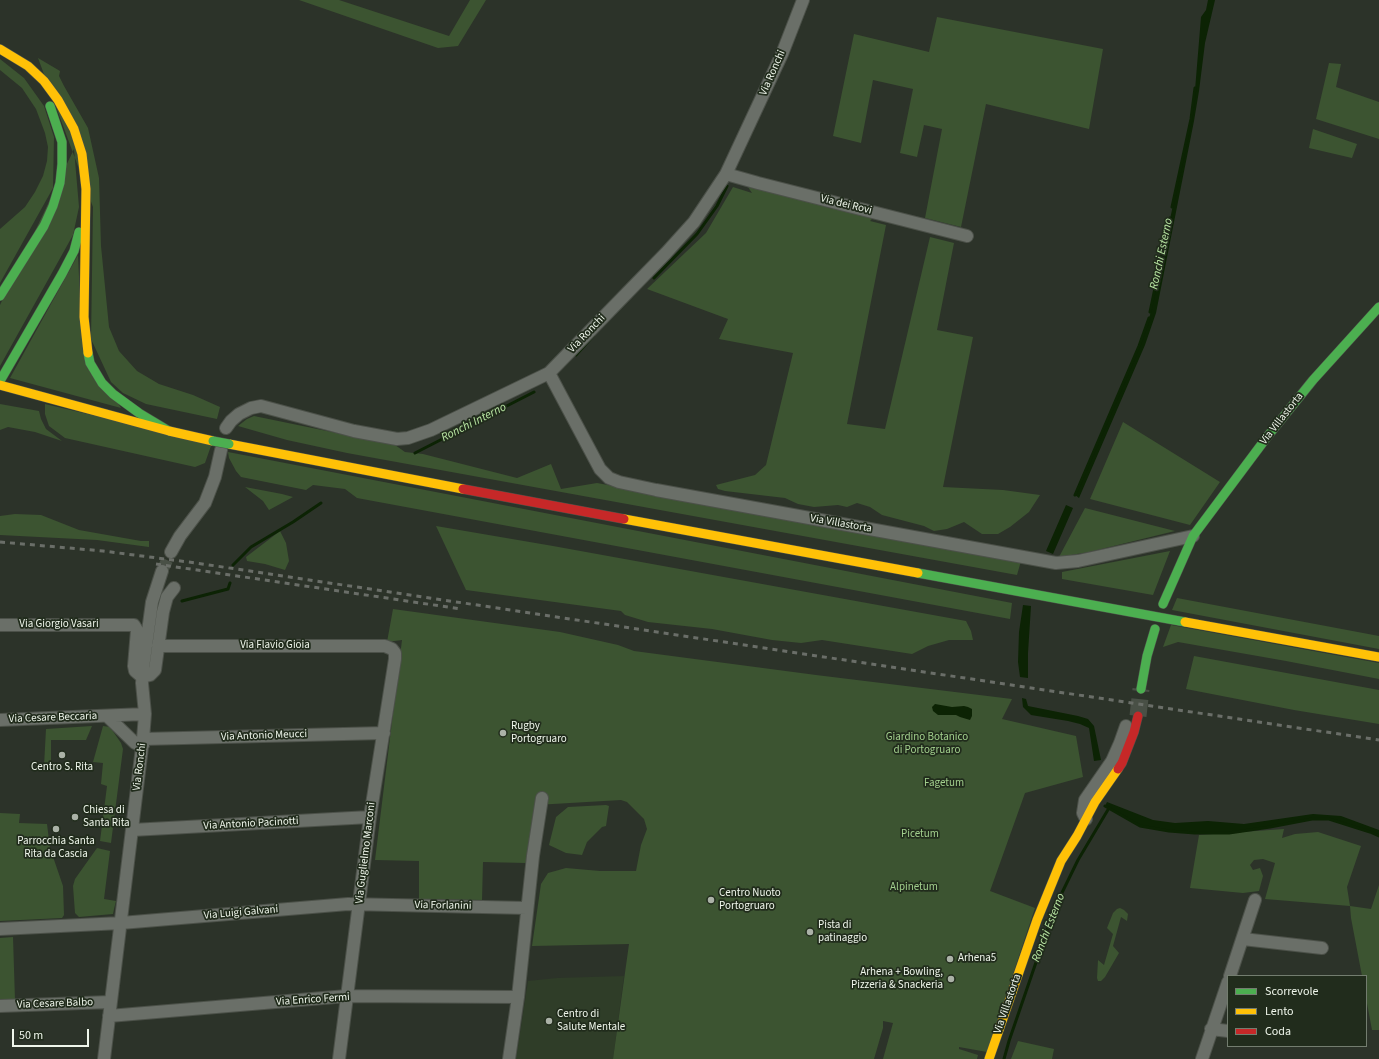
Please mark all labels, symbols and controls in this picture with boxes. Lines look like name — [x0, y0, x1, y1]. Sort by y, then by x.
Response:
street label: Via Ronchi — [757, 48, 789, 98]
street label: Via dei Rovi — [819, 192, 873, 218]
water label: Ronchi Esterno — [1147, 217, 1177, 291]
street label: Via Ronchi — [566, 312, 608, 356]
street label: Via Villastorta — [1258, 390, 1306, 448]
water label: Ronchi Interno — [439, 400, 509, 446]
street label: Via Villastorta — [809, 512, 873, 536]
street label: Via Giorgio Vasari — [19, 618, 99, 632]
street label: Via Flavio Gioia — [240, 639, 310, 653]
street label: Via Cesare Beccaria — [9, 710, 97, 726]
place label: Rugby Portogruaro — [511, 720, 567, 746]
street label: Via Antonio Meucci — [221, 728, 307, 744]
marker: Rugby Portogruaro — [498, 728, 508, 738]
park label: Giardino Botanico di Portogruaro — [886, 731, 968, 757]
street label: Via Ronchi — [131, 742, 149, 792]
marker: Centro S. Rita — [57, 750, 67, 760]
place label: Centro S. Rita — [31, 761, 93, 775]
park label: Fagetum — [924, 777, 964, 791]
street label: Via Guglielmo Marconi — [353, 801, 379, 905]
place label: Chiesa di Santa Rita — [83, 804, 130, 830]
marker: Chiesa di Santa Rita — [70, 812, 80, 822]
street label: Via Antonio Pacinotti — [203, 815, 299, 833]
marker: Parrocchia Santa Rita da Cascia — [51, 824, 61, 834]
park label: Picetum — [901, 828, 939, 842]
place label: Parrocchia Santa Rita da Cascia — [17, 835, 95, 861]
park label: Alpinetum — [890, 881, 938, 895]
place label: Centro Nuoto Portogruaro — [719, 887, 781, 913]
water label: Ronchi Esterno — [1029, 891, 1069, 965]
marker: Centro Nuoto Portogruaro — [706, 895, 716, 905]
street label: Via Forlanini — [414, 899, 472, 913]
street label: Via Luigi Galvani — [203, 903, 279, 923]
place label: Pista di patinaggio — [818, 919, 867, 945]
marker: Pista di patinaggio — [805, 927, 815, 937]
place label: Arhena5 — [958, 952, 996, 966]
marker: Arhena5 — [945, 954, 955, 964]
place label: Arhena + Bowling, Pizzeria & Snackeria — [851, 966, 943, 992]
street label: Via Villastorta — [992, 972, 1024, 1036]
marker: Arhena + Bowling, Pizzeria & Snackeria — [946, 974, 956, 984]
legend — [1227, 975, 1367, 1047]
text: Scorrevole — [1265, 983, 1318, 1000]
street label: Via Enrico Fermi — [276, 991, 350, 1009]
street label: Via Cesare Balbo — [17, 996, 93, 1012]
text: Lento — [1265, 1003, 1294, 1020]
place label: Centro di Salute Mentale — [557, 1008, 625, 1034]
marker: Centro di Salute Mentale — [544, 1016, 554, 1026]
scale bar — [14, 1021, 91, 1047]
text: Coda — [1265, 1023, 1291, 1040]
text: 50 m — [19, 1027, 43, 1044]

